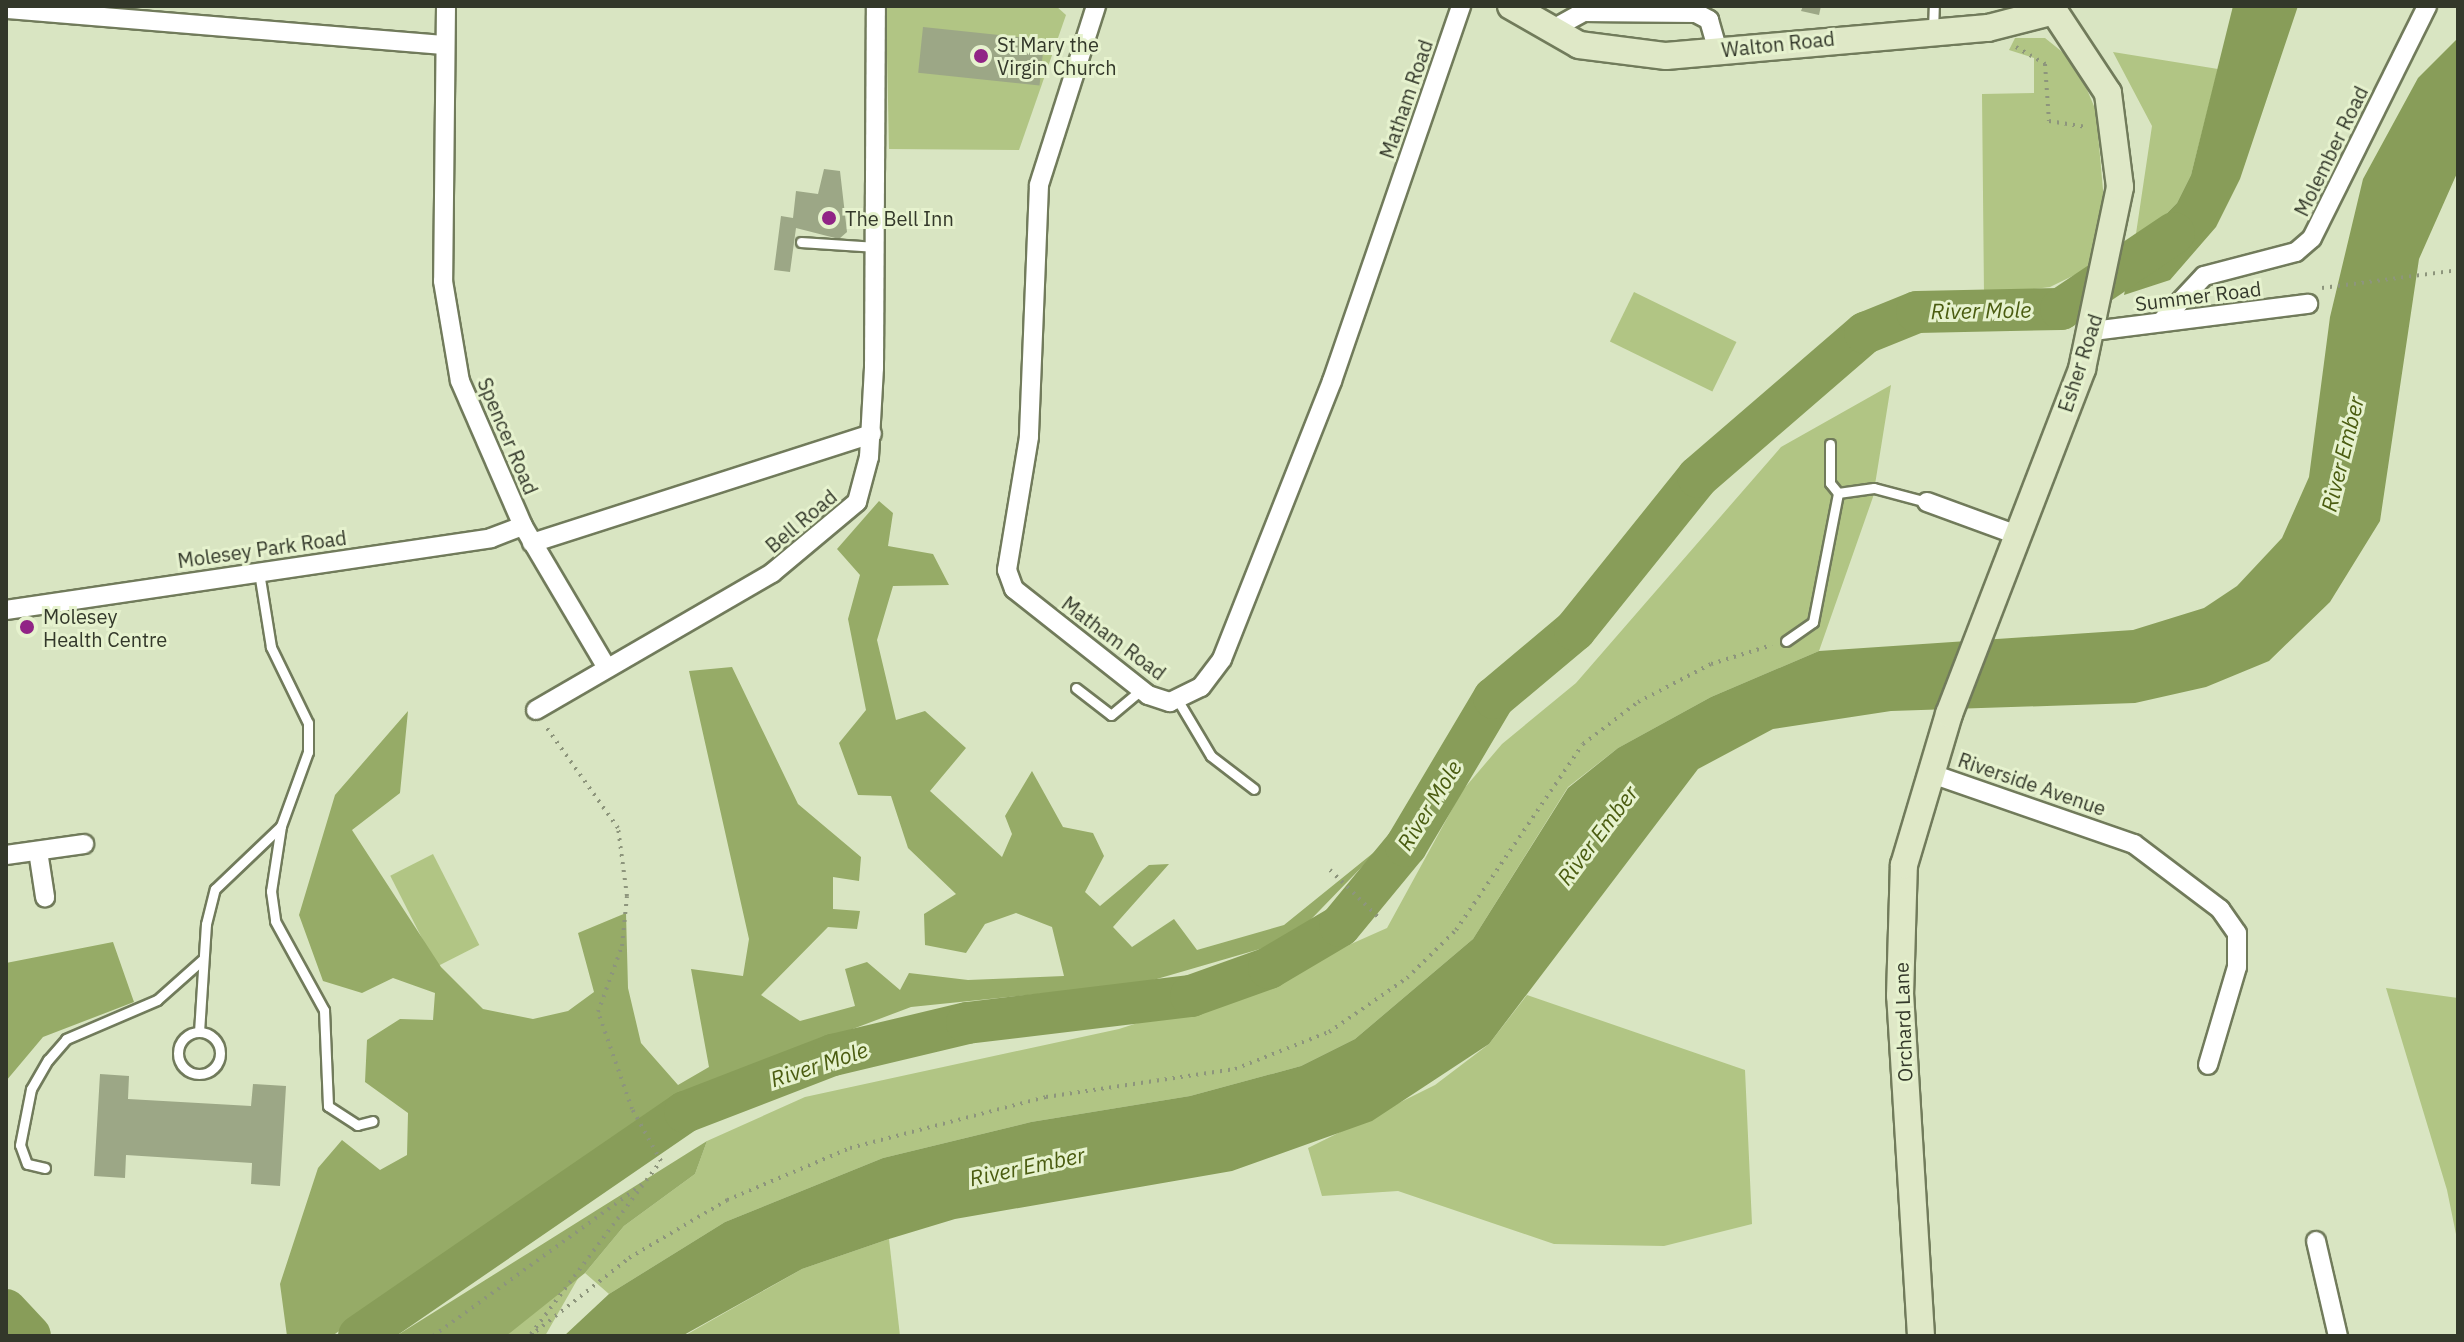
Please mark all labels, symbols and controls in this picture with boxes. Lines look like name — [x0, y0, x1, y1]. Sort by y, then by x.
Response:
street label: Walton Road — [1720, 26, 1836, 62]
place label: St Mary the Virgin Church — [997, 32, 1116, 79]
street label: Matham Road — [1374, 36, 1438, 162]
marker: St Mary the Virgin Church — [972, 47, 990, 65]
street label: Molember Road — [2289, 82, 2373, 220]
place label: The Bell Inn — [845, 206, 954, 230]
marker: The Bell Inn — [820, 209, 838, 227]
street label: Summer Road — [2134, 276, 2262, 316]
water label: River Mole — [1930, 296, 2032, 324]
street label: Esher Road — [2053, 311, 2107, 415]
street label: Spencer Road — [473, 374, 543, 498]
water label: River Ember — [2315, 394, 2369, 514]
street label: Bell Road — [761, 484, 841, 558]
street label: Molesey Park Road — [176, 525, 348, 573]
street label: Matham Road — [1057, 591, 1171, 685]
place label: Molesey Health Centre — [43, 604, 167, 651]
marker: Molesey Health Centre — [18, 618, 36, 636]
street label: Riverside Avenue — [1955, 747, 2109, 821]
water label: River Mole — [1391, 755, 1467, 855]
water label: River Ember — [1551, 780, 1643, 890]
street label: Orchard Lane — [1889, 962, 1917, 1082]
water label: River Mole — [767, 1036, 871, 1092]
water label: River Ember — [967, 1141, 1087, 1191]

